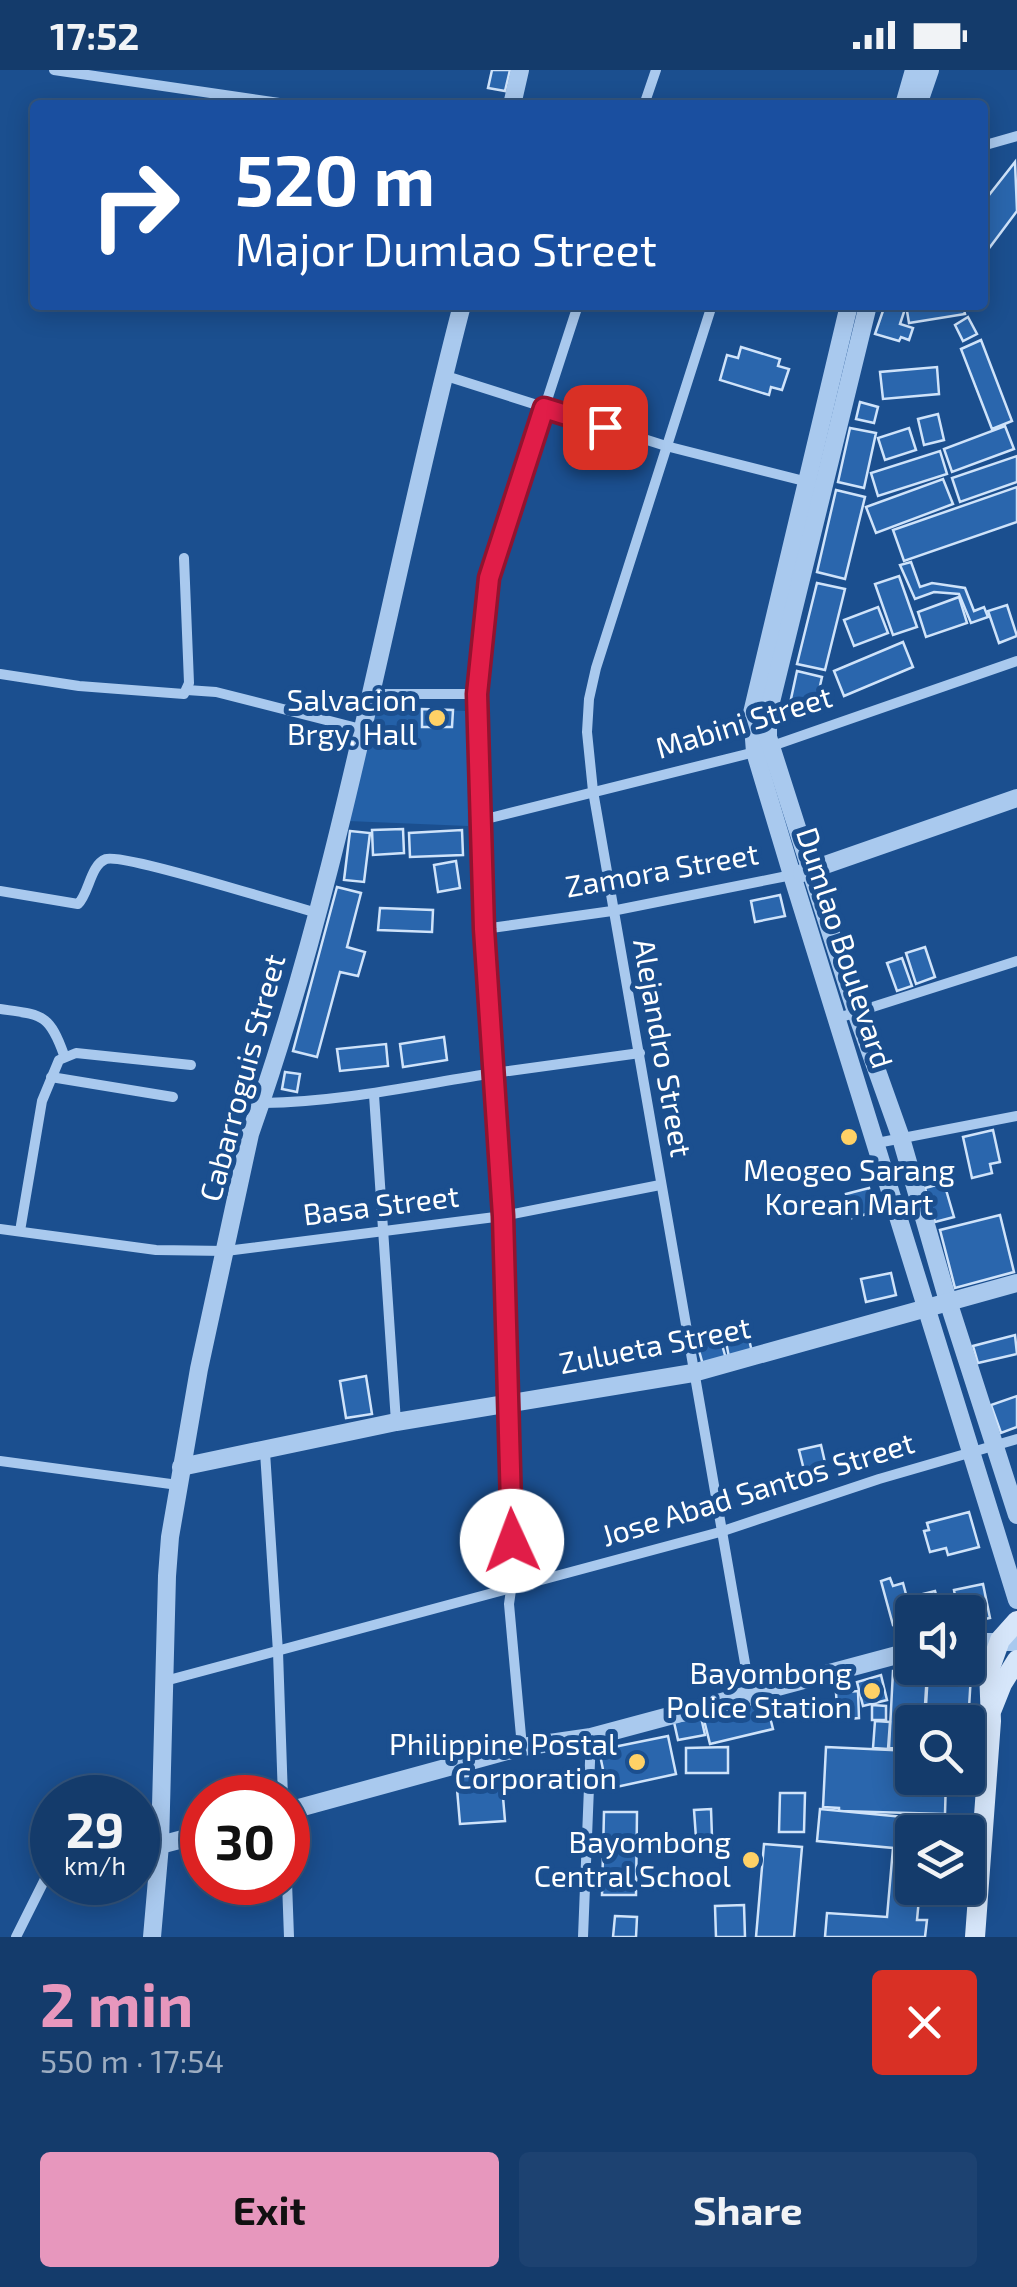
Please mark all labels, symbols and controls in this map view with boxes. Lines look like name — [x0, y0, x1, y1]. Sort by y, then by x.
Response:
text: 17:52 — [50, 12, 139, 58]
text: 520 m — [235, 136, 435, 220]
icon: right — [70, 140, 200, 270]
text: Major Dumlao Street — [235, 221, 657, 275]
pin — [563, 385, 648, 470]
icon: arrive — [578, 400, 633, 455]
street label: Mabini Street — [651, 677, 836, 765]
place label: Salvacion Brgy. Hall — [287, 681, 417, 751]
marker: Salvacion Brgy. Hall — [426, 707, 448, 729]
street label: Dumlao Boulevard — [790, 822, 902, 1072]
street label: Zamora Street — [562, 834, 761, 904]
street label: Alejandro Street — [627, 936, 701, 1160]
street label: Cabarroguis Street — [191, 950, 291, 1205]
marker: Meogeo Sarang Korean Mart — [838, 1126, 860, 1148]
place label: Meogeo Sarang Korean Mart — [743, 1151, 955, 1221]
street label: Basa Street — [301, 1177, 461, 1231]
street label: Zulueta Street — [556, 1308, 753, 1380]
street label: Jose Abad Santos Street — [597, 1423, 918, 1553]
position arrow — [460, 1489, 564, 1593]
map controls — [895, 1595, 985, 1905]
button: sound — [895, 1595, 985, 1685]
place label: Bayombong Police Station — [666, 1654, 852, 1724]
marker: Bayombong Police Station — [861, 1680, 883, 1702]
button: search — [895, 1705, 985, 1795]
place label: Philippine Postal Corporation — [389, 1725, 617, 1795]
marker: Philippine Postal Corporation — [626, 1751, 648, 1773]
speed limit sign: 30 — [180, 1775, 310, 1905]
text: 29 — [66, 1798, 124, 1858]
button: layers — [895, 1815, 985, 1905]
place label: Bayombong Central School — [534, 1823, 731, 1893]
marker: Bayombong Central School — [740, 1849, 762, 1871]
text: km/h — [64, 1850, 126, 1880]
text: 2 min — [40, 1967, 193, 2039]
button: close — [872, 1970, 977, 2075]
text: 550 m · 17:54 — [40, 2041, 224, 2079]
button: Exit — [40, 2152, 499, 2267]
button: Share — [519, 2152, 977, 2267]

